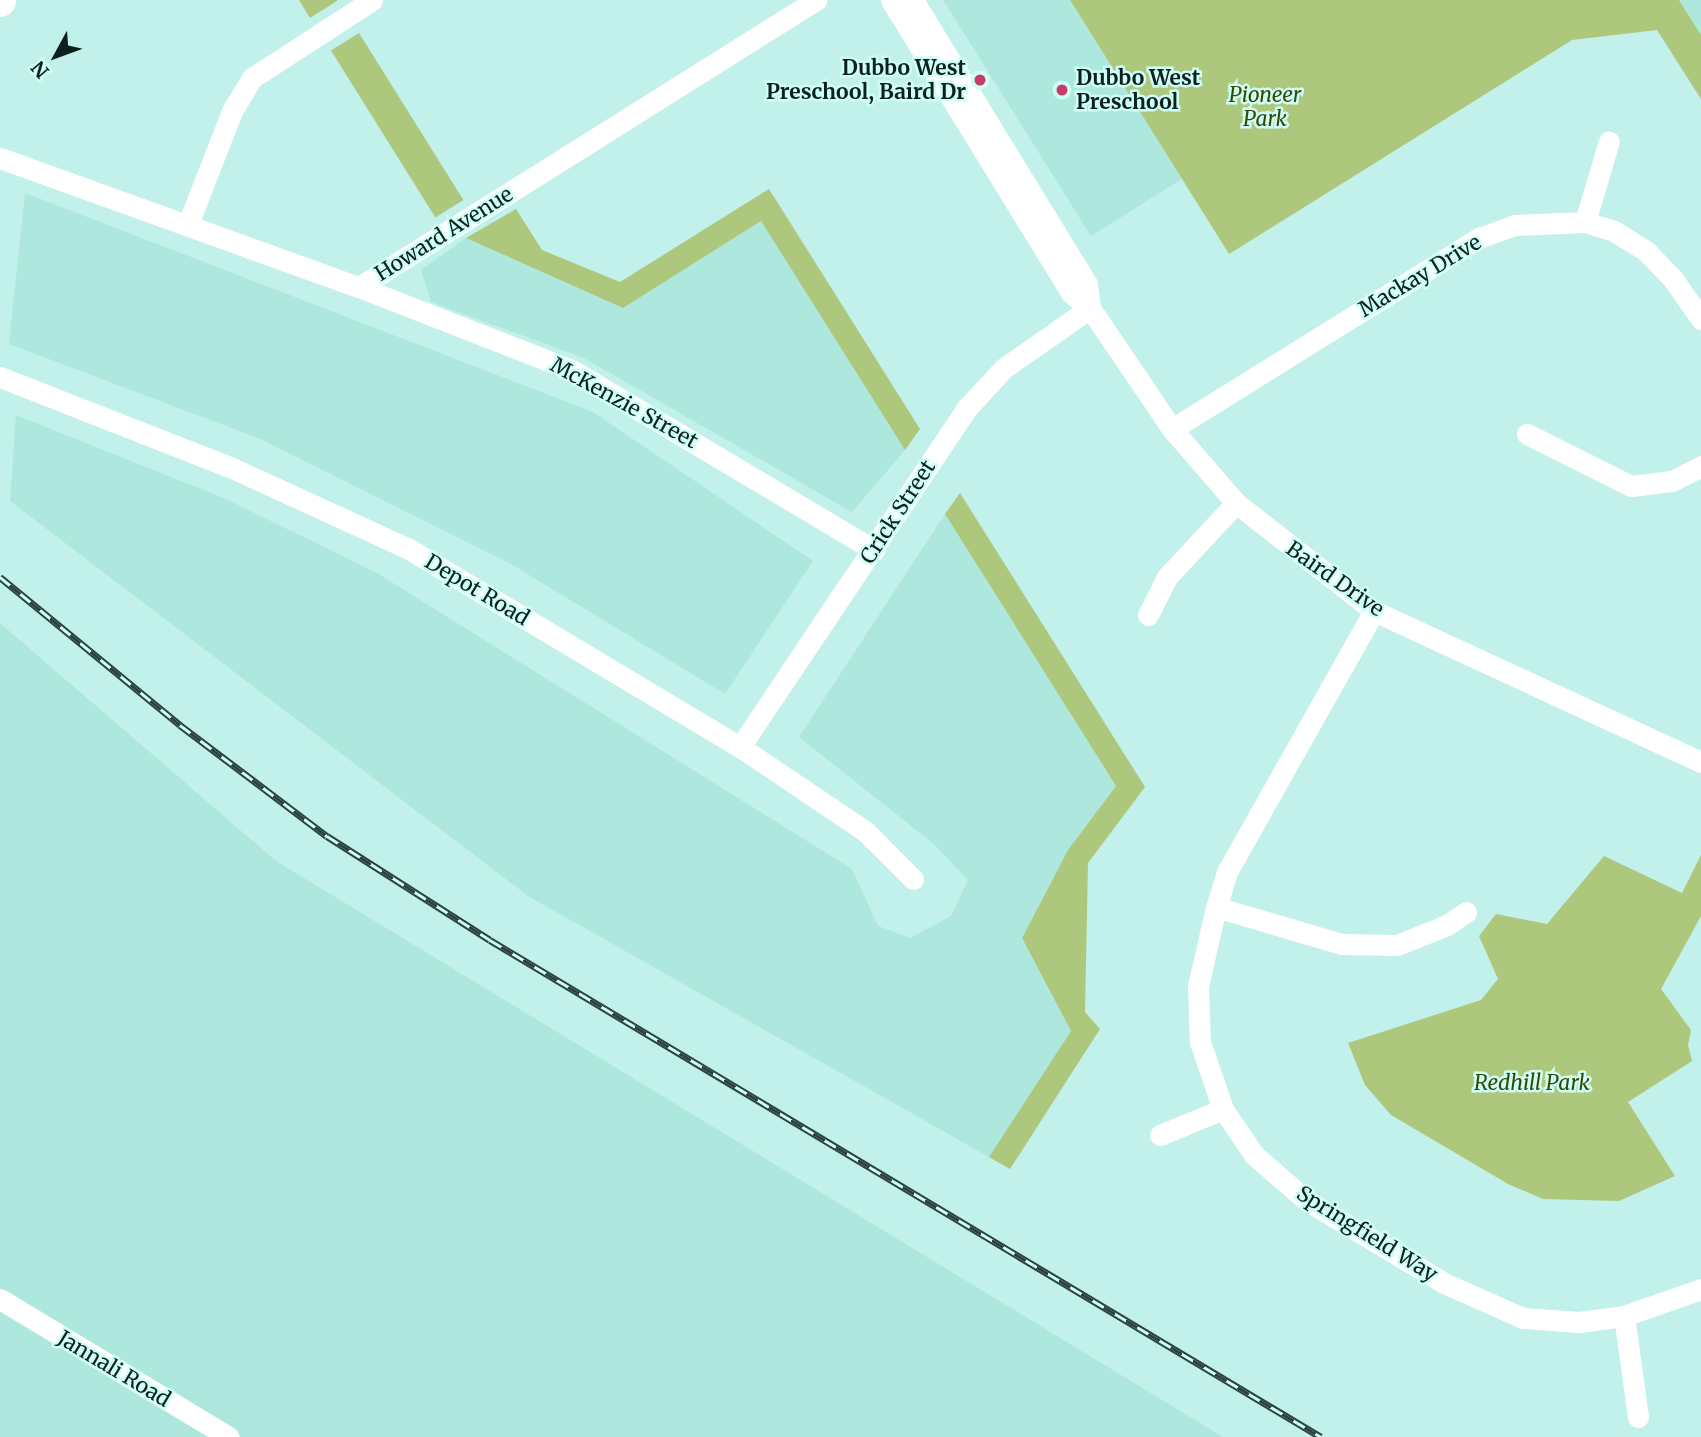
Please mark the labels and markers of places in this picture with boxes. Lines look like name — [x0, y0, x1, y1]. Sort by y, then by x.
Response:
place label: Dubbo West Preschool, Baird Dr — [766, 55, 966, 105]
place label: Dubbo West Preschool — [1076, 65, 1200, 115]
marker: Dubbo West Preschool, Baird Dr — [972, 72, 988, 88]
marker: Dubbo West Preschool — [1054, 82, 1070, 98]

